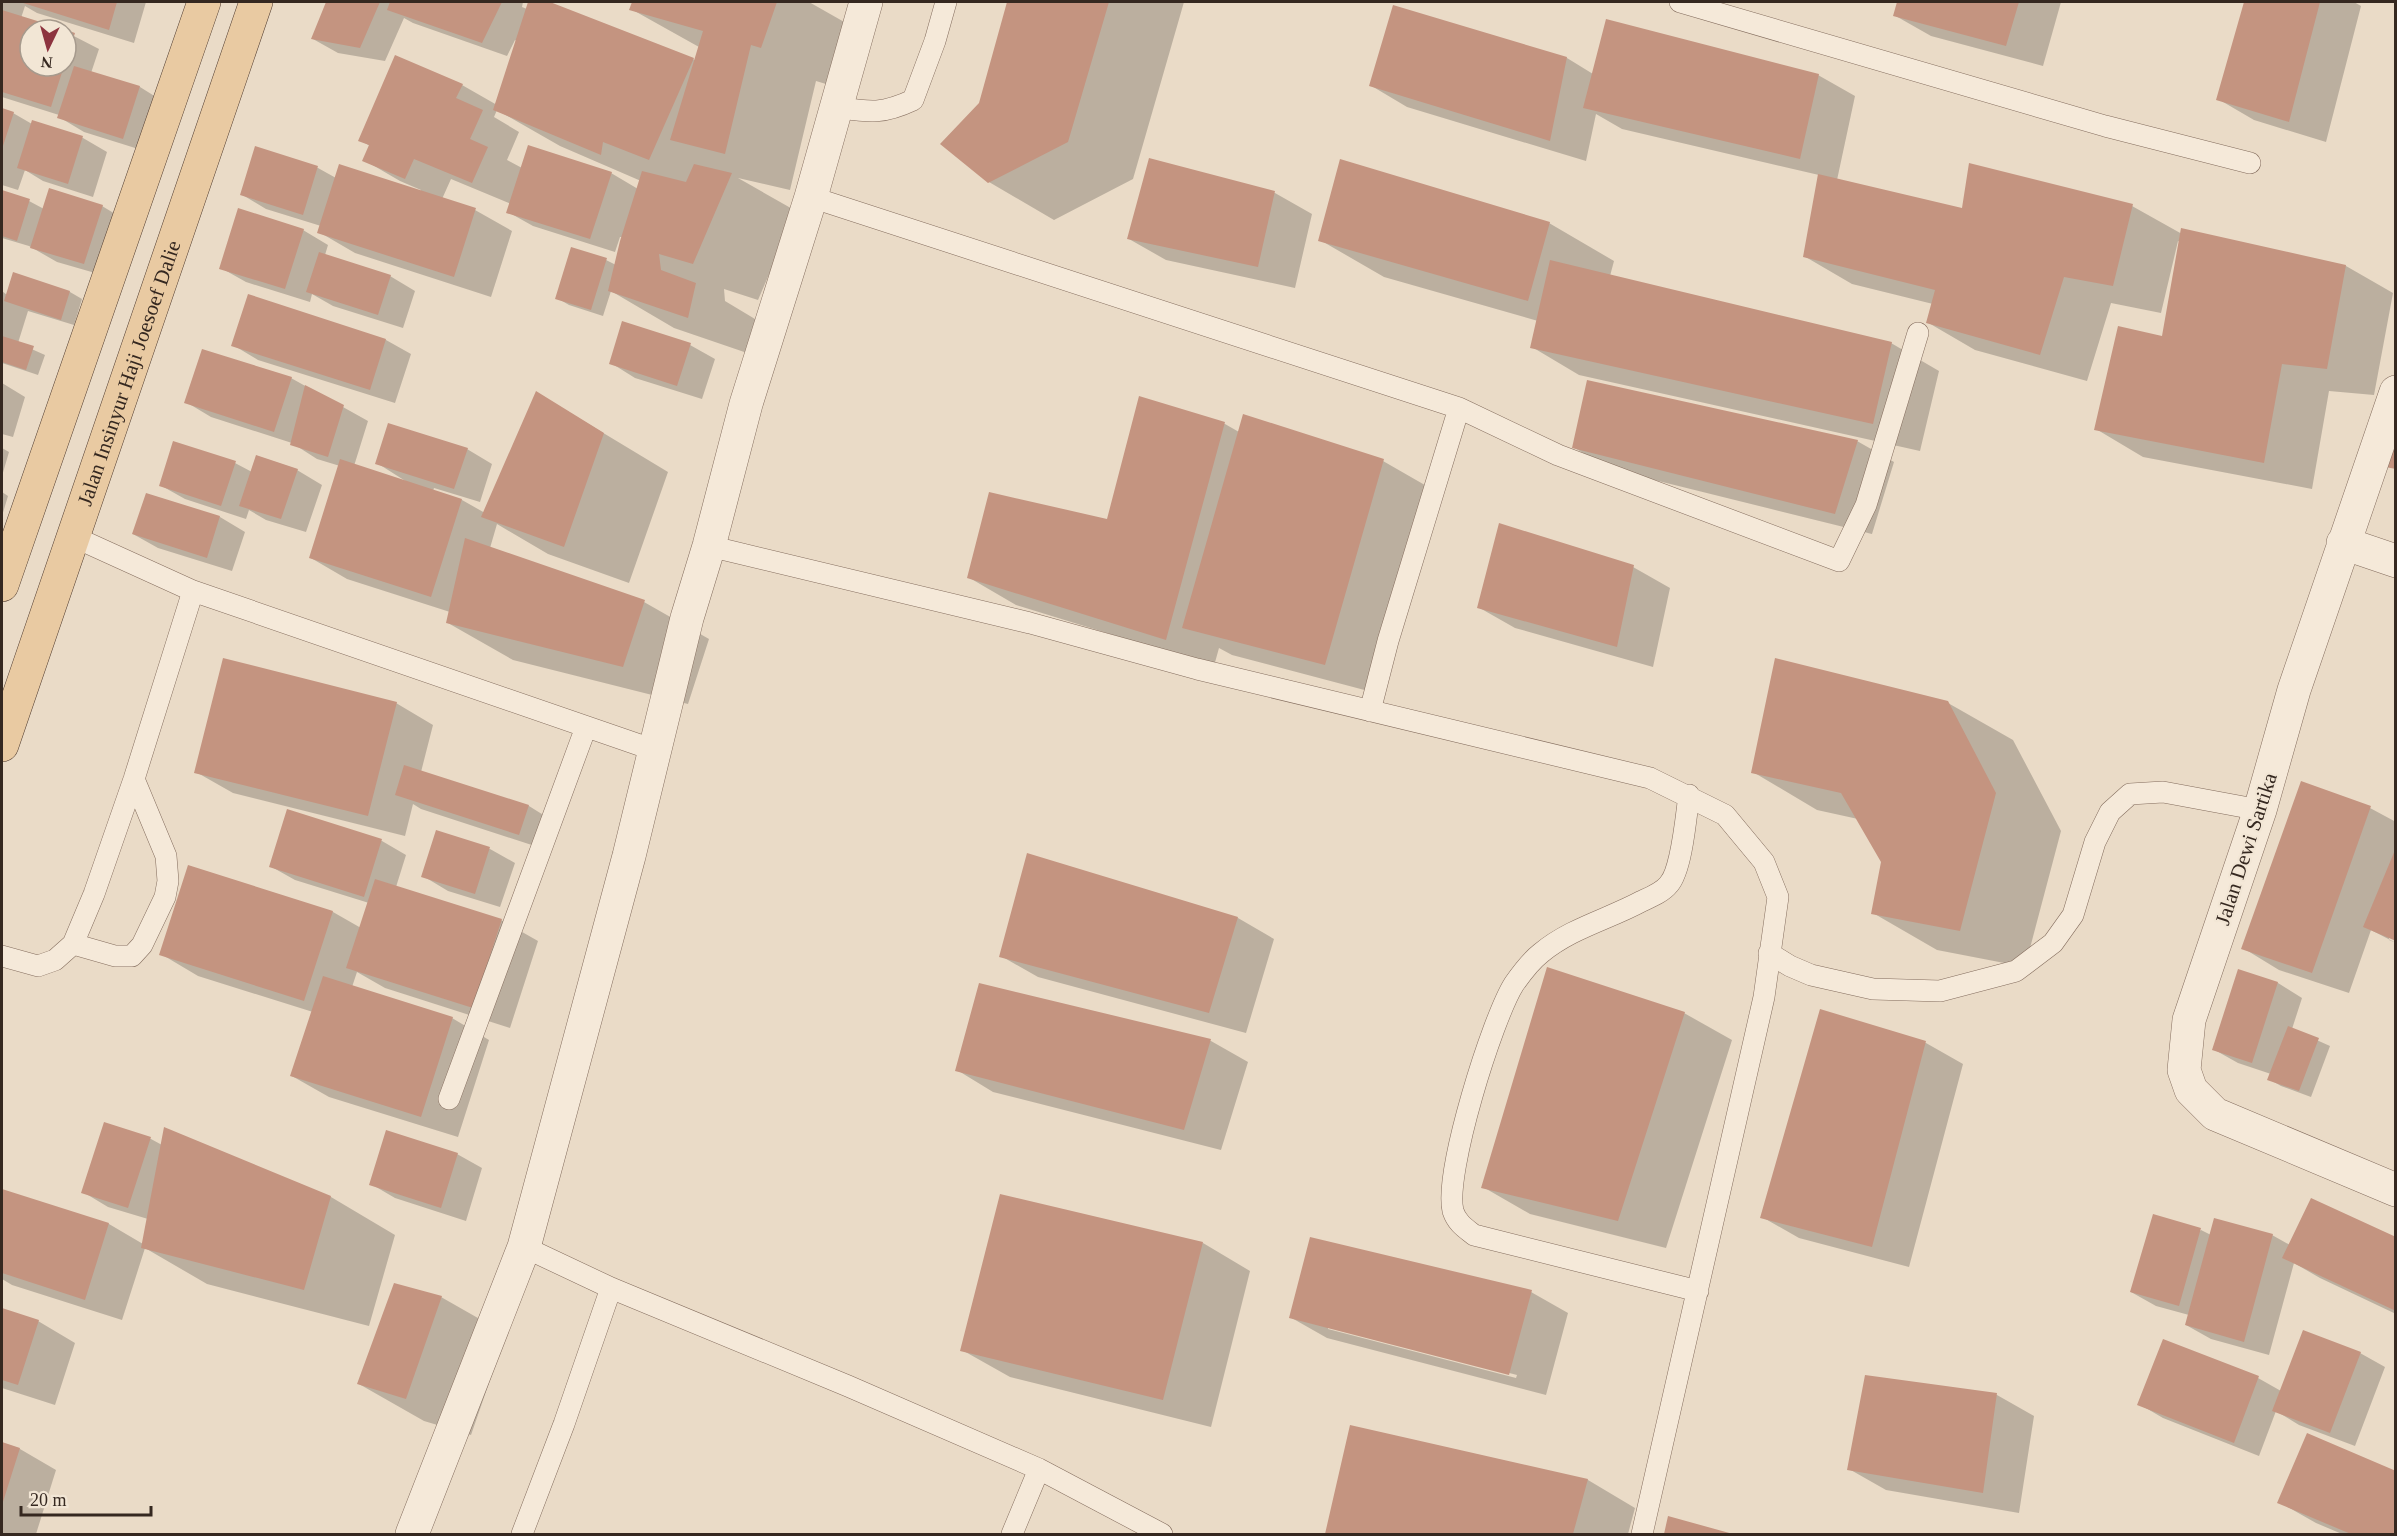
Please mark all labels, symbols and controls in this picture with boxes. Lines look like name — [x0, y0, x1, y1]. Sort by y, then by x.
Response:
north arrow — [18, 18, 78, 78]
text: N — [40, 53, 53, 71]
street label: Jalan Insinyur Haji Joesoef Dalie — [73, 237, 186, 509]
street label: Jalan Dewi Sartika — [2210, 769, 2282, 928]
scale bar — [21, 1479, 152, 1517]
text: 20 m — [30, 1490, 67, 1510]

